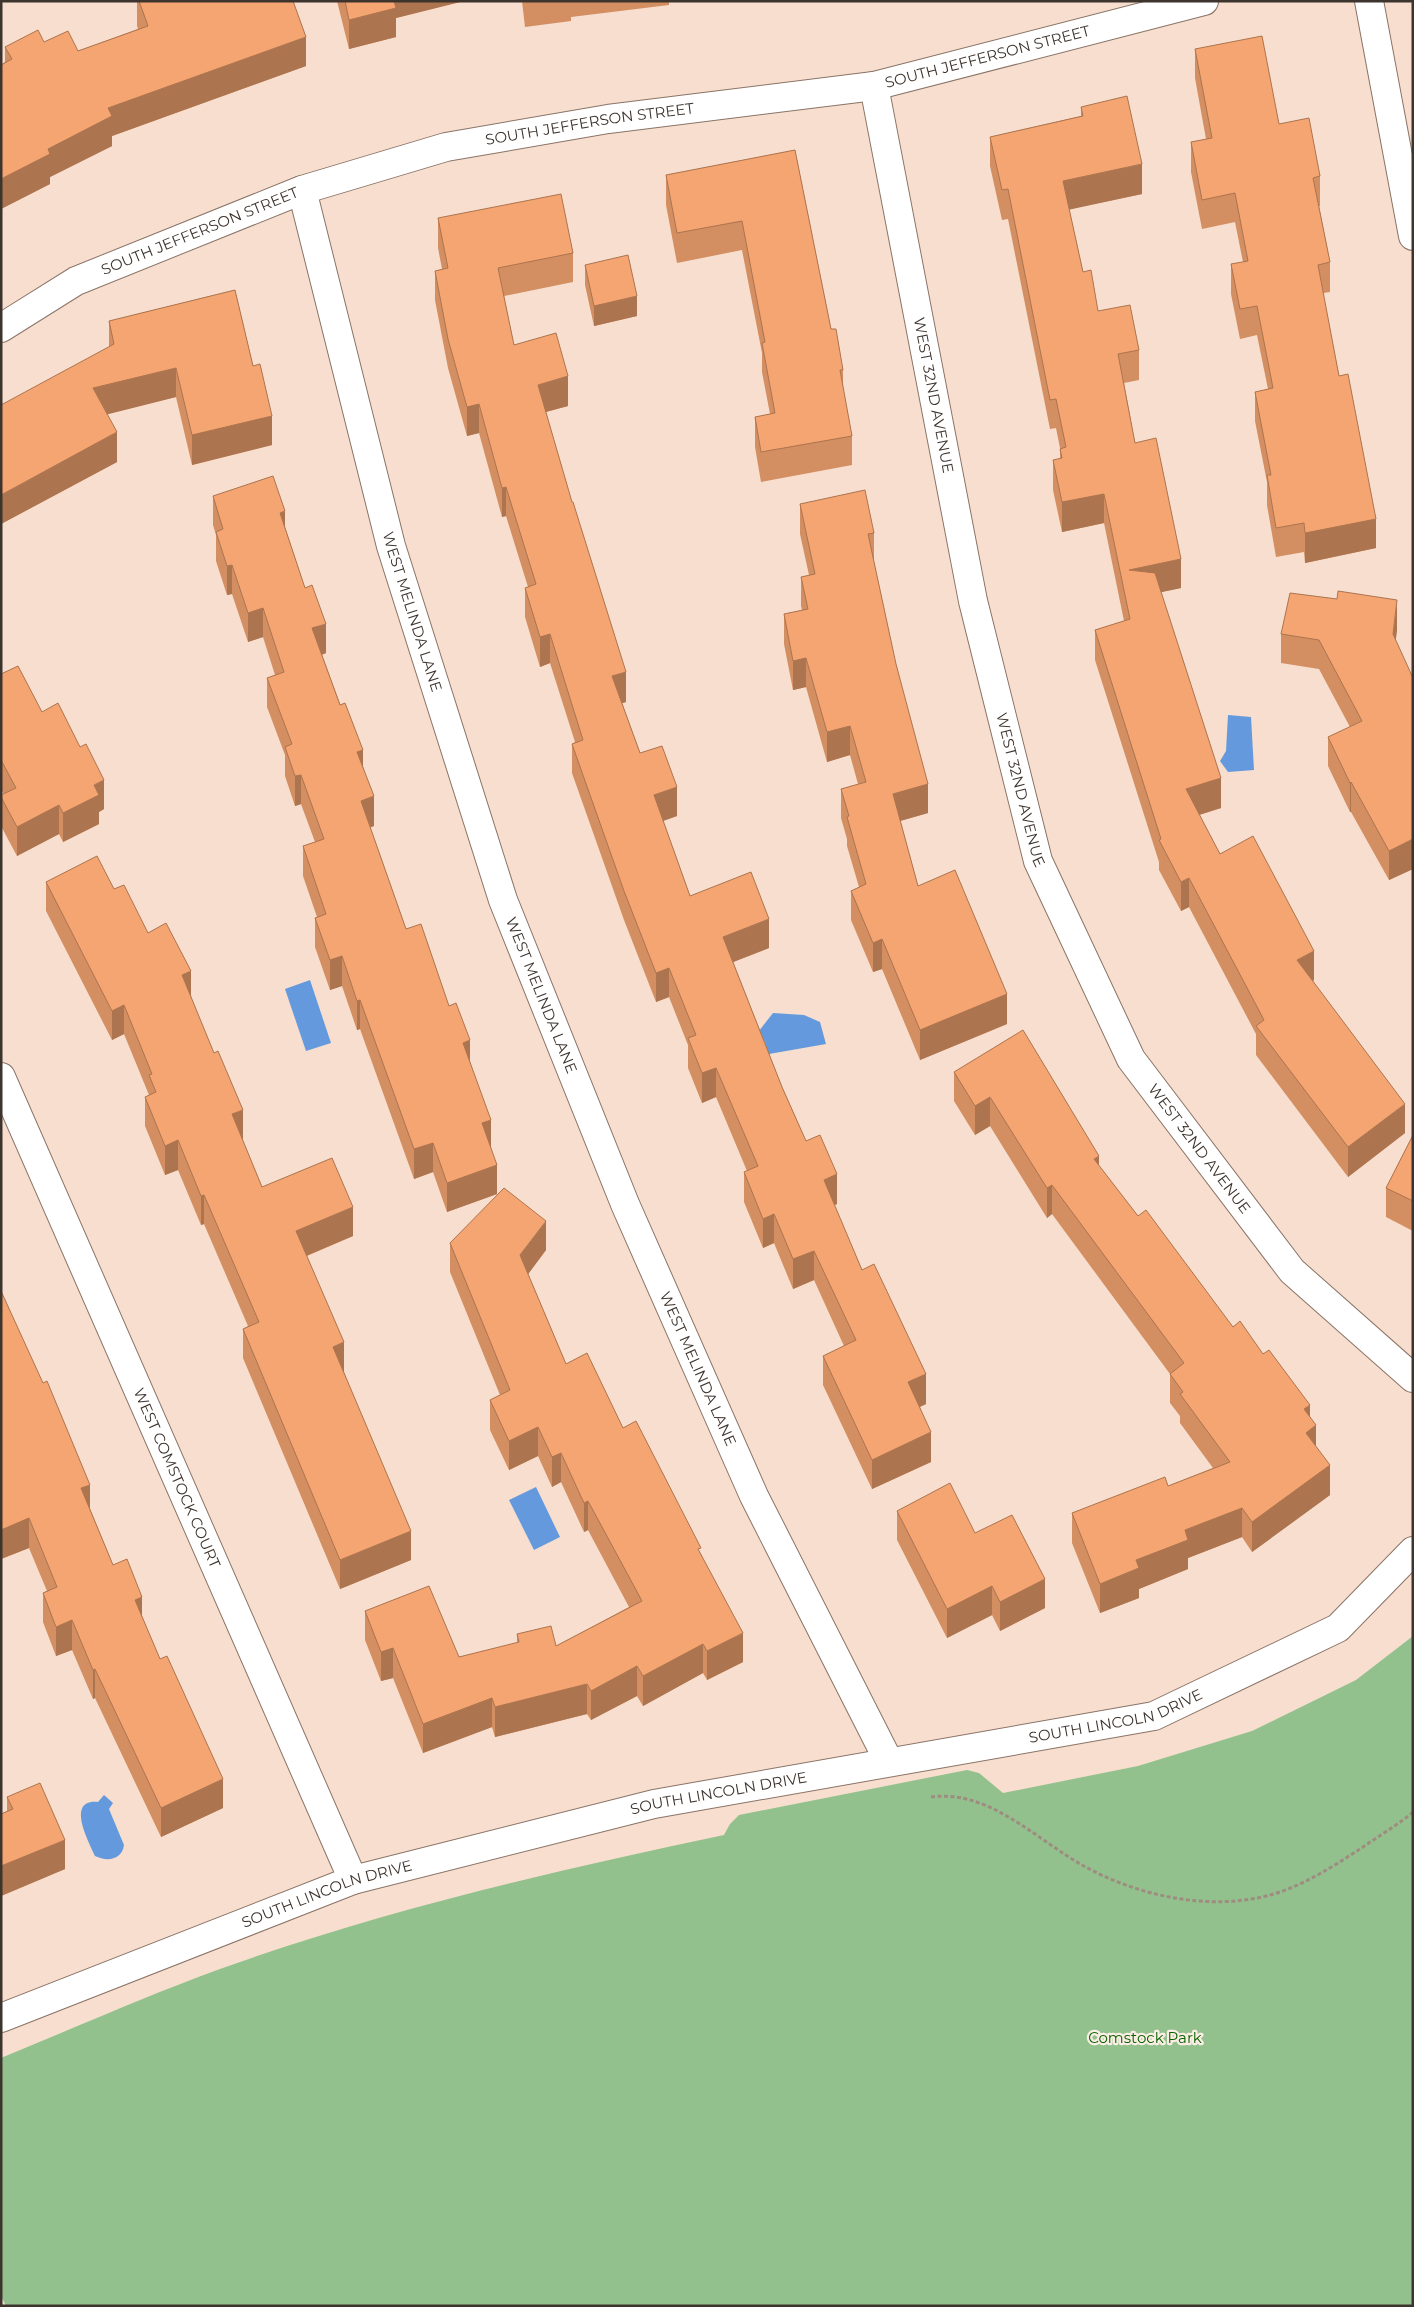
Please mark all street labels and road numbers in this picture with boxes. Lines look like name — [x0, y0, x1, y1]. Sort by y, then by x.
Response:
street label: SOUTH JEFFERSON STREET — [883, 21, 1092, 92]
street label: SOUTH JEFFERSON STREET — [484, 98, 695, 149]
street label: SOUTH JEFFERSON STREET — [98, 182, 301, 279]
street label: WEST 32ND AVENUE — [910, 316, 958, 475]
street label: WEST MELINDA LANE — [379, 530, 447, 694]
street label: WEST 32ND AVENUE — [992, 711, 1049, 870]
street label: WEST MELINDA LANE — [502, 914, 582, 1076]
street label: WEST 32ND AVENUE — [1144, 1080, 1255, 1217]
street label: WEST MELINDA LANE — [656, 1288, 741, 1449]
street label: WEST COMSTOCK COURT — [130, 1385, 225, 1571]
street label: SOUTH LINCOLN DRIVE — [1027, 1684, 1205, 1747]
street label: SOUTH LINCOLN DRIVE — [628, 1767, 808, 1819]
street label: SOUTH LINCOLN DRIVE — [239, 1855, 414, 1932]

